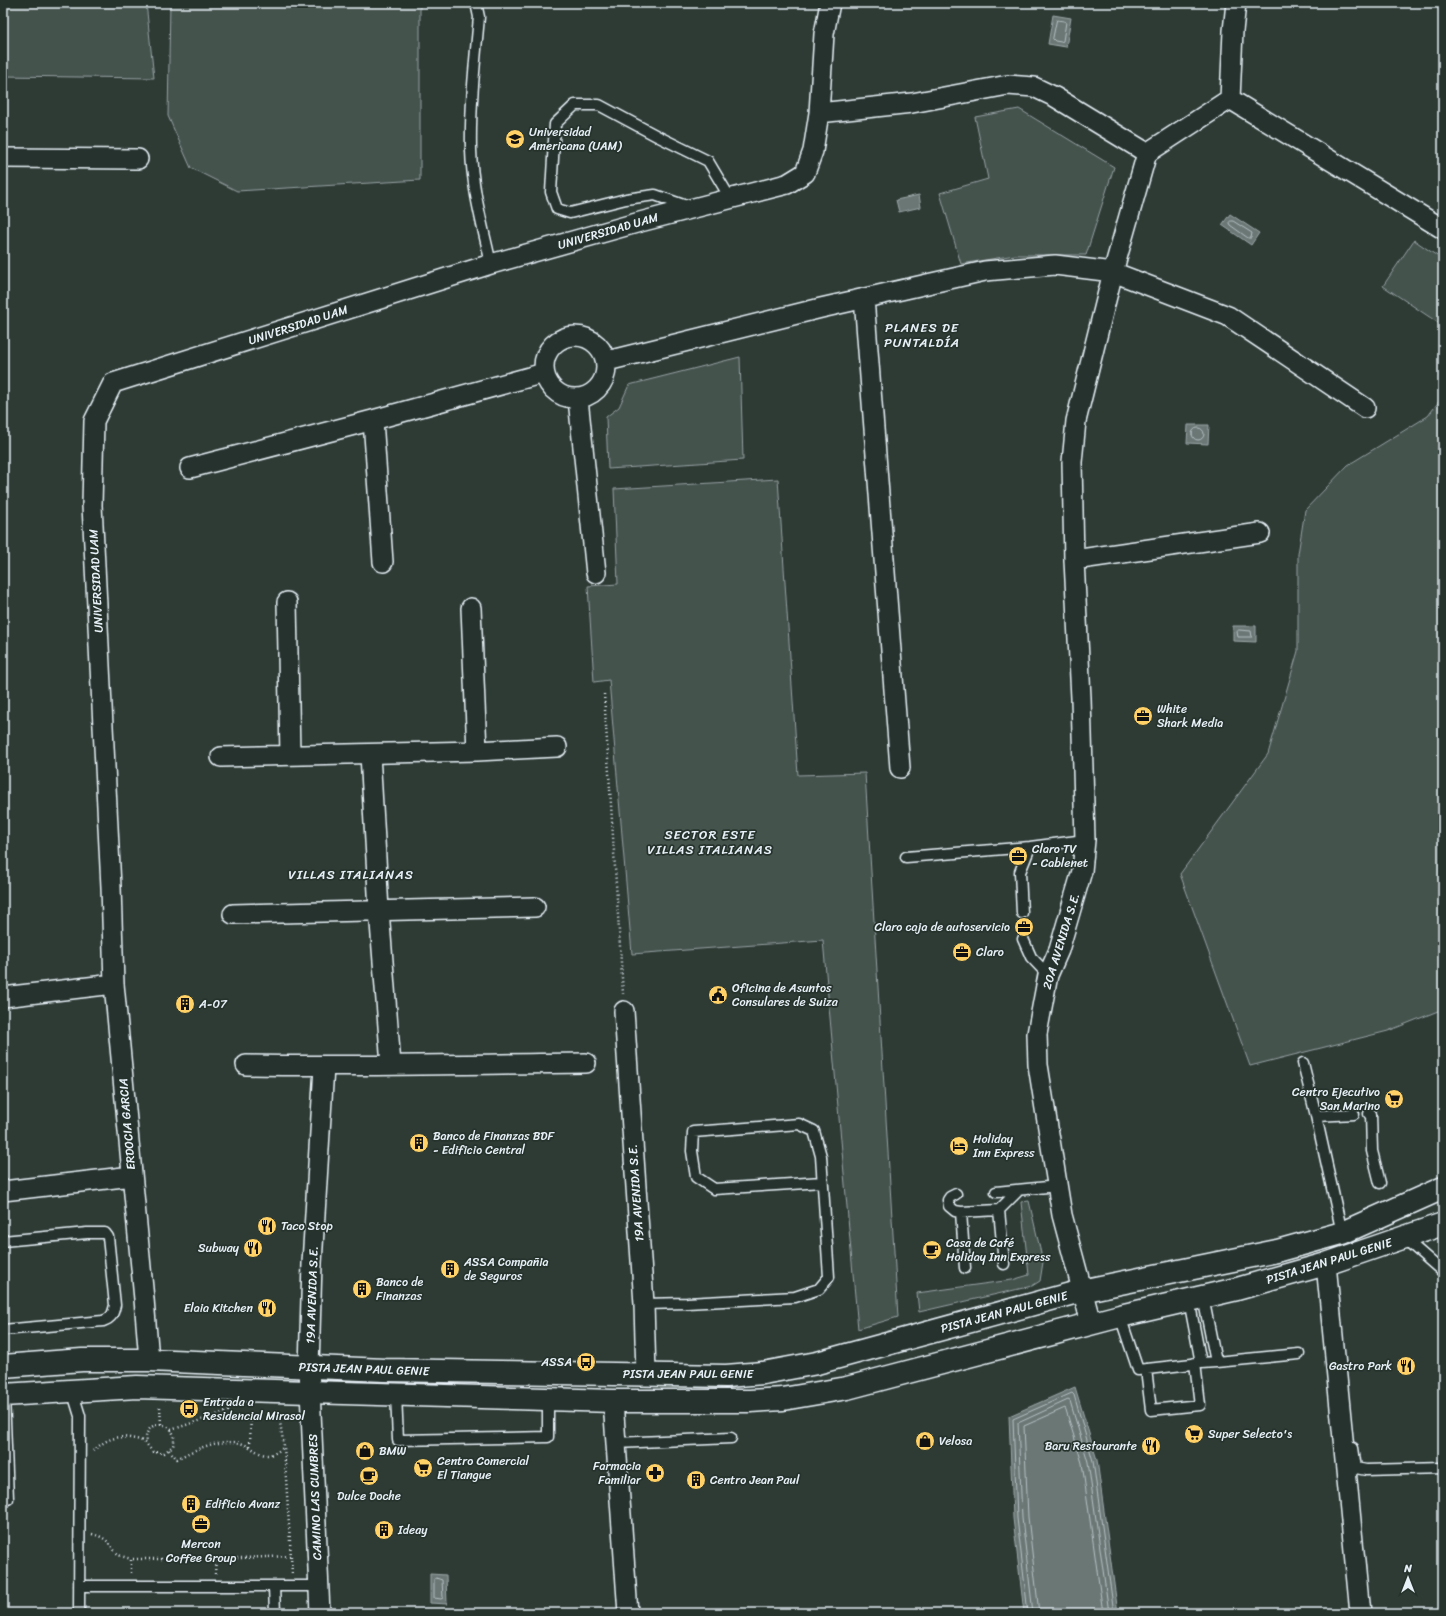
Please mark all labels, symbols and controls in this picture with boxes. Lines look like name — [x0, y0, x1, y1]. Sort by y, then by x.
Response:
place label: Universidad Americana (UAM) — [528, 121, 622, 157]
school or university icon: Universidad Americana (UAM) — [504, 128, 526, 150]
street label: UNIVERSIDAD UAM — [555, 206, 661, 256]
street label: UNIVERSIDAD UAM — [245, 298, 351, 351]
district label: PLANES DE PUNTALDÍA — [884, 316, 960, 354]
street label: UNIVERSIDAD UAM — [82, 528, 110, 633]
place label: White Shark Media — [1157, 698, 1223, 734]
office icon: White Shark Media — [1132, 705, 1154, 727]
district label: SECTOR ESTE VILLAS ITALIANAS — [647, 823, 773, 861]
place label: Claro TV - Cablenet — [1032, 838, 1088, 874]
office icon: Claro TV - Cablenet — [1007, 845, 1029, 867]
district label: VILLAS ITALIANAS — [288, 863, 414, 886]
street label: 20A AVENIDA S.E. — [1036, 890, 1086, 992]
place label: Claro caja de autoservicio — [875, 916, 1010, 938]
office icon: Claro caja de autoservicio — [1013, 916, 1035, 938]
office icon: Claro — [951, 941, 973, 963]
place label: Claro — [976, 941, 1004, 963]
place label: Oficina de Asuntos Consulares de Suiza — [732, 977, 839, 1013]
public building icon: Oficina de Asuntos Consulares de Suiza — [707, 984, 729, 1006]
building icon: A-07 — [174, 993, 196, 1015]
place label: A-07 — [198, 993, 228, 1015]
street label: ERDOCIA GARCIA — [112, 1077, 142, 1171]
place label: Centro Ejecutivo San Marino — [1292, 1081, 1380, 1117]
supermarket icon: Centro Ejecutivo San Marino — [1383, 1088, 1405, 1110]
place label: Banco de Finanzas BDF - Edificio Central — [433, 1125, 555, 1161]
place label: Holiday Inn Express — [972, 1128, 1035, 1164]
building icon: Banco de Finanzas BDF - Edificio Central — [408, 1132, 430, 1154]
hotel icon: Holiday Inn Express — [948, 1135, 970, 1157]
street label: 19A AVENIDA S.E. — [622, 1143, 650, 1243]
restaurant icon: Taco Stop — [256, 1215, 278, 1237]
place label: Taco Stop — [281, 1215, 334, 1237]
street label: PISTA JEAN PAUL GENIE — [1263, 1231, 1396, 1291]
place label: Casa de Café Holiday Inn Express — [946, 1232, 1051, 1268]
place label: Subway — [198, 1237, 240, 1259]
restaurant icon: Subway — [242, 1237, 264, 1259]
cafe icon: Casa de Café Holiday Inn Express — [921, 1239, 943, 1261]
street label: 19A AVENIDA S.E. — [299, 1246, 325, 1344]
place label: ASSA Compañia de Seguros — [463, 1251, 549, 1287]
building icon: ASSA Compañia de Seguros — [439, 1258, 461, 1280]
place label: Banco de Finanzas — [376, 1271, 424, 1307]
building icon: Banco de Finanzas — [351, 1278, 373, 1300]
street label: PISTA JEAN PAUL GENIE — [938, 1284, 1071, 1340]
place label: Elaia Kitchen — [184, 1297, 254, 1319]
restaurant icon: Elaia Kitchen — [256, 1297, 278, 1319]
place label: ASSA — [540, 1351, 572, 1373]
bus stop icon: ASSA — [575, 1351, 597, 1373]
place label: Gastro Park — [1329, 1355, 1393, 1377]
restaurant icon: Gastro Park — [1395, 1355, 1417, 1377]
street label: PISTA JEAN PAUL GENIE — [298, 1356, 431, 1382]
street label: PISTA JEAN PAUL GENIE — [623, 1363, 755, 1385]
place label: Entrada a Residencial Mirasol — [203, 1391, 305, 1427]
bus stop icon: Entrada a Residencial Mirasol — [178, 1398, 200, 1420]
supermarket icon: Super Selecto's — [1183, 1423, 1205, 1445]
place label: Super Selecto's — [1208, 1423, 1292, 1445]
shop icon: Velosa — [914, 1430, 936, 1452]
place label: Velosa — [939, 1430, 972, 1452]
street label: CAMINO LAS CUMBRES — [302, 1433, 328, 1561]
place label: Baru Restaurante — [1045, 1435, 1137, 1457]
restaurant icon: Baru Restaurante — [1140, 1435, 1162, 1457]
shop icon: BMW — [354, 1440, 376, 1462]
place label: BMW — [379, 1440, 407, 1462]
place label: Centro Comercial El Tiangue — [437, 1450, 530, 1486]
place label: Farmacia Familiar — [593, 1455, 642, 1491]
supermarket icon: Centro Comercial El Tiangue — [412, 1457, 434, 1479]
pharmacy icon: Farmacia Familiar — [644, 1462, 666, 1484]
cafe icon: Dulce Doche — [358, 1465, 380, 1487]
building icon: Centro Jean Paul — [685, 1469, 707, 1491]
place label: Centro Jean Paul — [710, 1469, 800, 1491]
place label: Dulce Doche — [337, 1485, 401, 1507]
building icon: Edificio Avanz — [180, 1493, 202, 1515]
place label: Edificio Avanz — [205, 1493, 280, 1515]
office icon: Mercon Coffee Group — [190, 1513, 212, 1535]
building icon: Ideay — [373, 1519, 395, 1541]
place label: Ideay — [397, 1519, 428, 1541]
place label: Mercon Coffee Group — [166, 1533, 237, 1569]
north arrow — [1388, 1558, 1428, 1598]
text: N — [1403, 1559, 1412, 1578]

